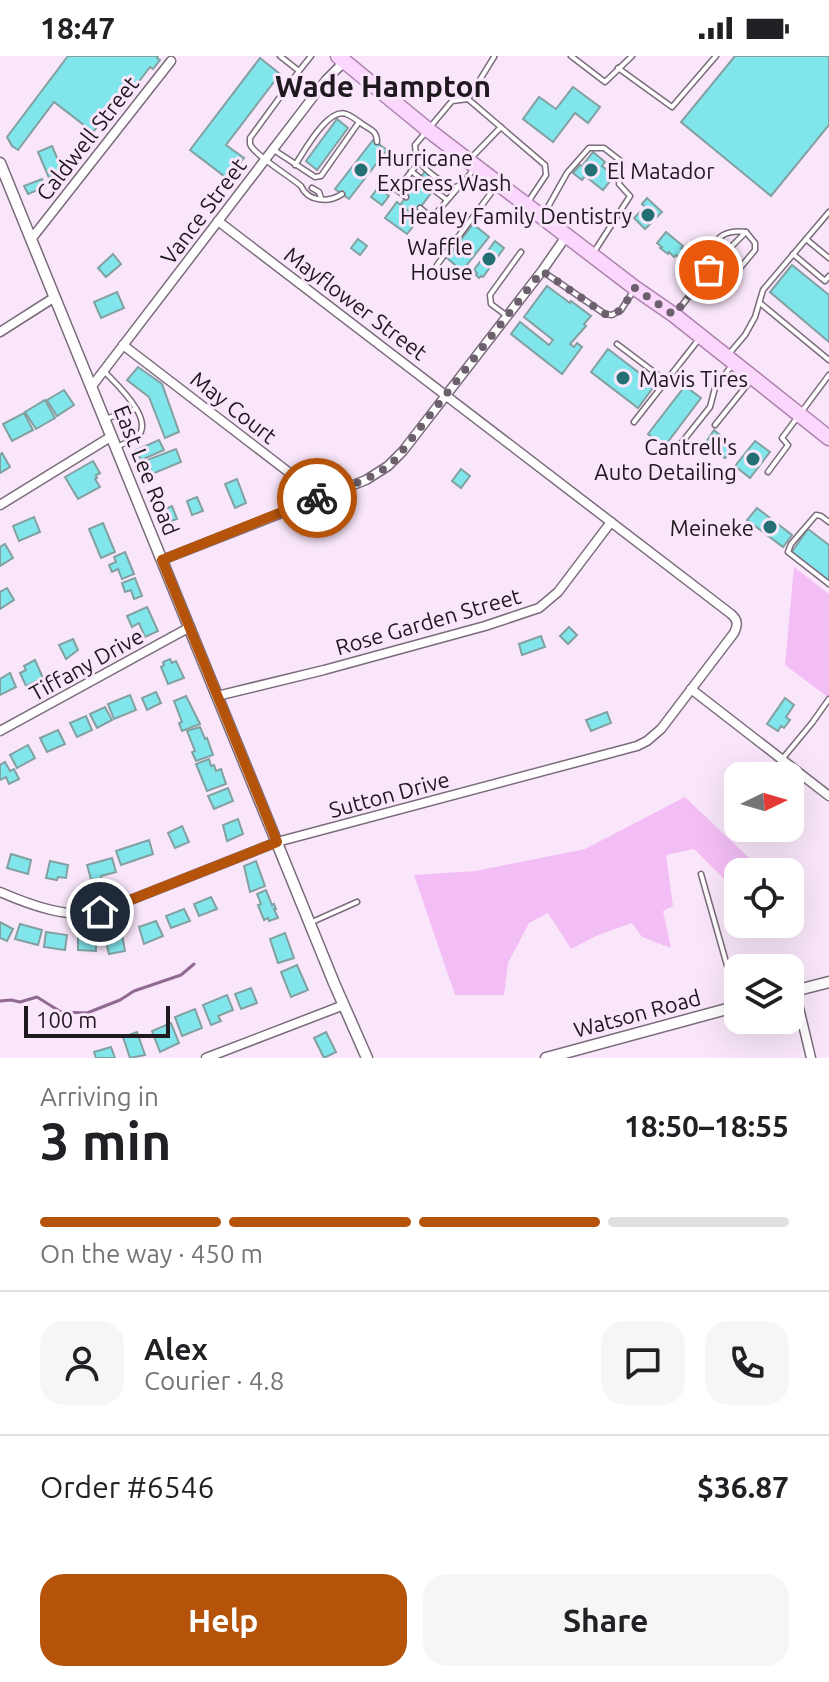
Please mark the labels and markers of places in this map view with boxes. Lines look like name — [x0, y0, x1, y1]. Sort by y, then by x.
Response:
place label: Hurricane Express Wash — [377, 145, 511, 195]
place label: El Matador — [607, 158, 715, 183]
marker: Hurricane Express Wash — [352, 161, 370, 179]
marker: El Matador — [582, 161, 600, 179]
place label: Healey Family Dentistry — [400, 203, 632, 228]
marker: Healey Family Dentistry — [639, 206, 657, 224]
place label: Waffle House — [407, 234, 473, 284]
pin — [675, 236, 743, 304]
marker: Waffle House — [480, 250, 498, 268]
place label: Mavis Tires — [639, 366, 748, 391]
marker: Mavis Tires — [614, 369, 632, 387]
place label: Cantrell's Auto Detailing — [594, 434, 737, 484]
marker: Cantrell's Auto Detailing — [744, 450, 762, 468]
place label: Meineke — [670, 515, 754, 540]
marker: Meineke — [761, 518, 779, 536]
pin — [66, 878, 134, 946]

